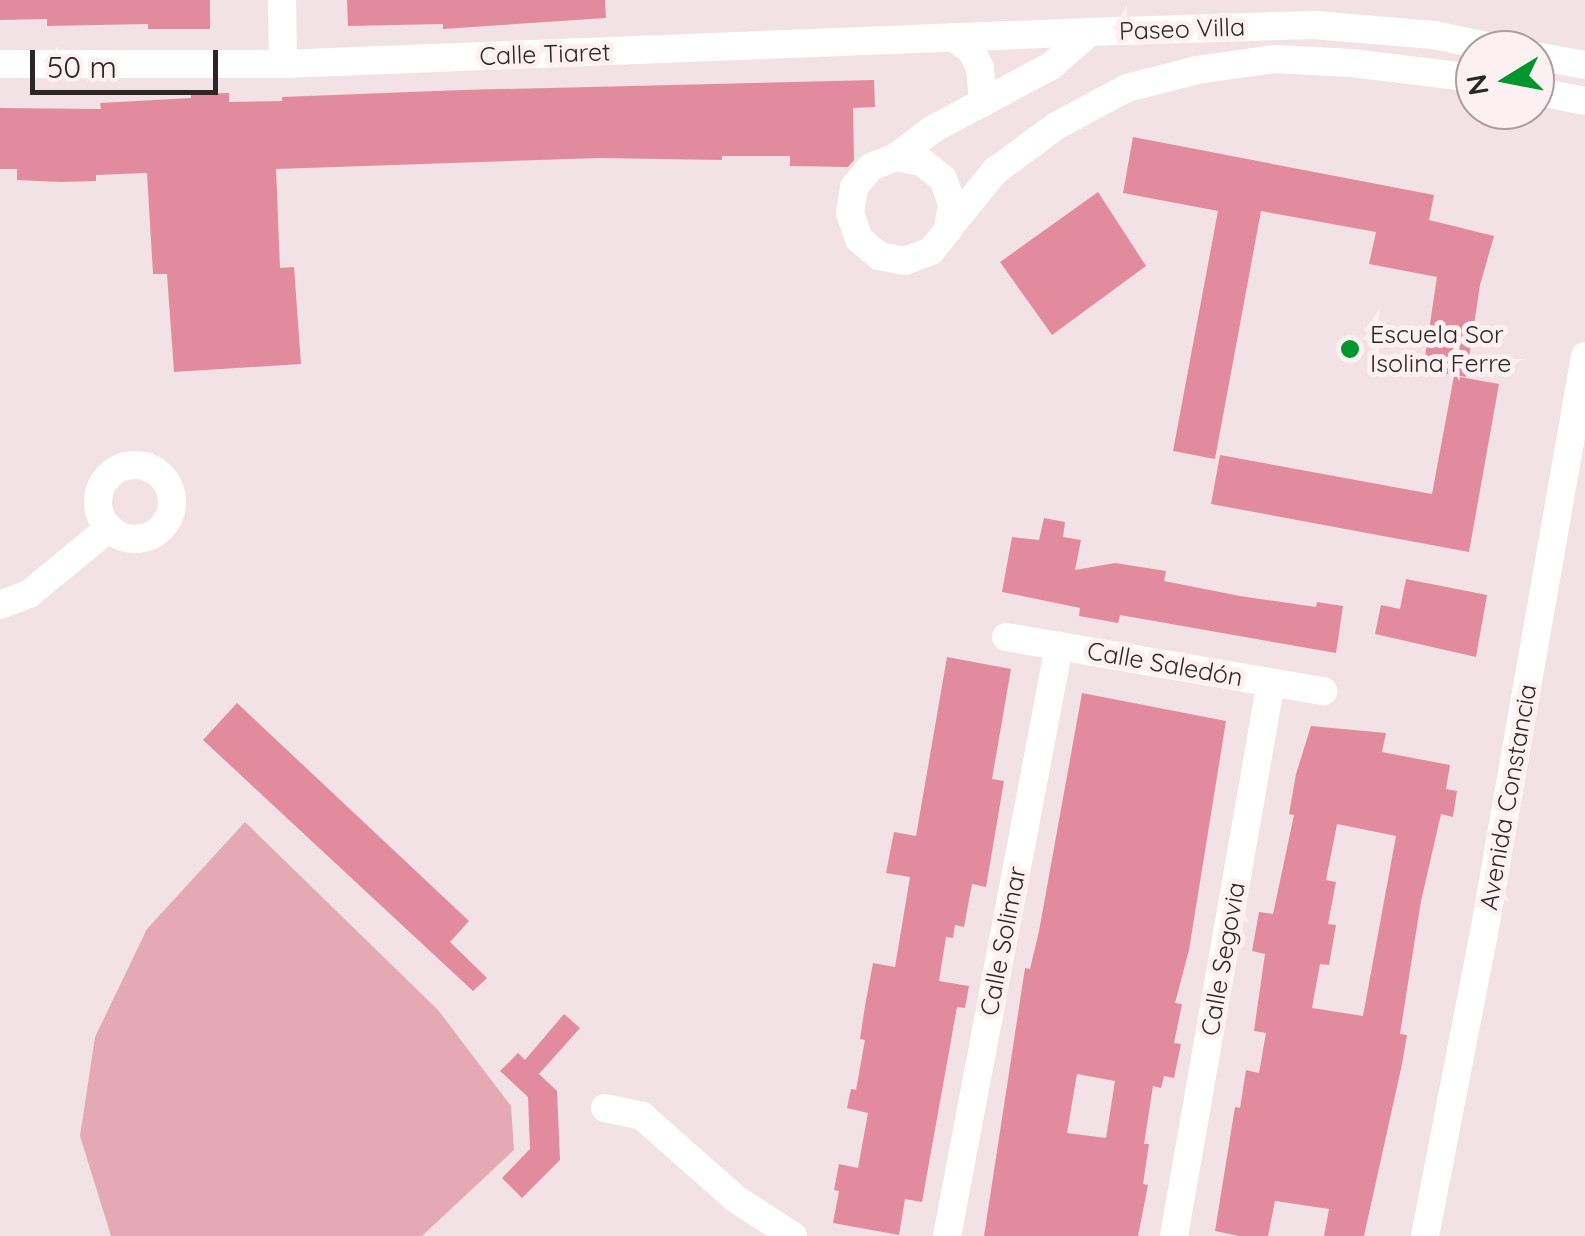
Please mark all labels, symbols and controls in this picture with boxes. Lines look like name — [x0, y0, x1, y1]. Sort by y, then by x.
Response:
street label: Paseo Villa — [1118, 12, 1246, 46]
scale bar — [35, 30, 222, 92]
north arrow — [1455, 30, 1555, 130]
street label: Calle Tiaret — [479, 37, 611, 71]
text: 50 m — [47, 48, 117, 86]
text: N — [1458, 72, 1496, 98]
place label: Escuela Sor Isolina Ferre — [1370, 320, 1511, 379]
marker: Escuela Sor Isolina Ferre — [1339, 338, 1361, 360]
street label: Calle Saledón — [1085, 636, 1245, 692]
street label: Avenida Constancia — [1473, 682, 1543, 912]
street label: Calle Solimar — [974, 864, 1032, 1018]
street label: Calle Segovia — [1195, 880, 1251, 1038]

